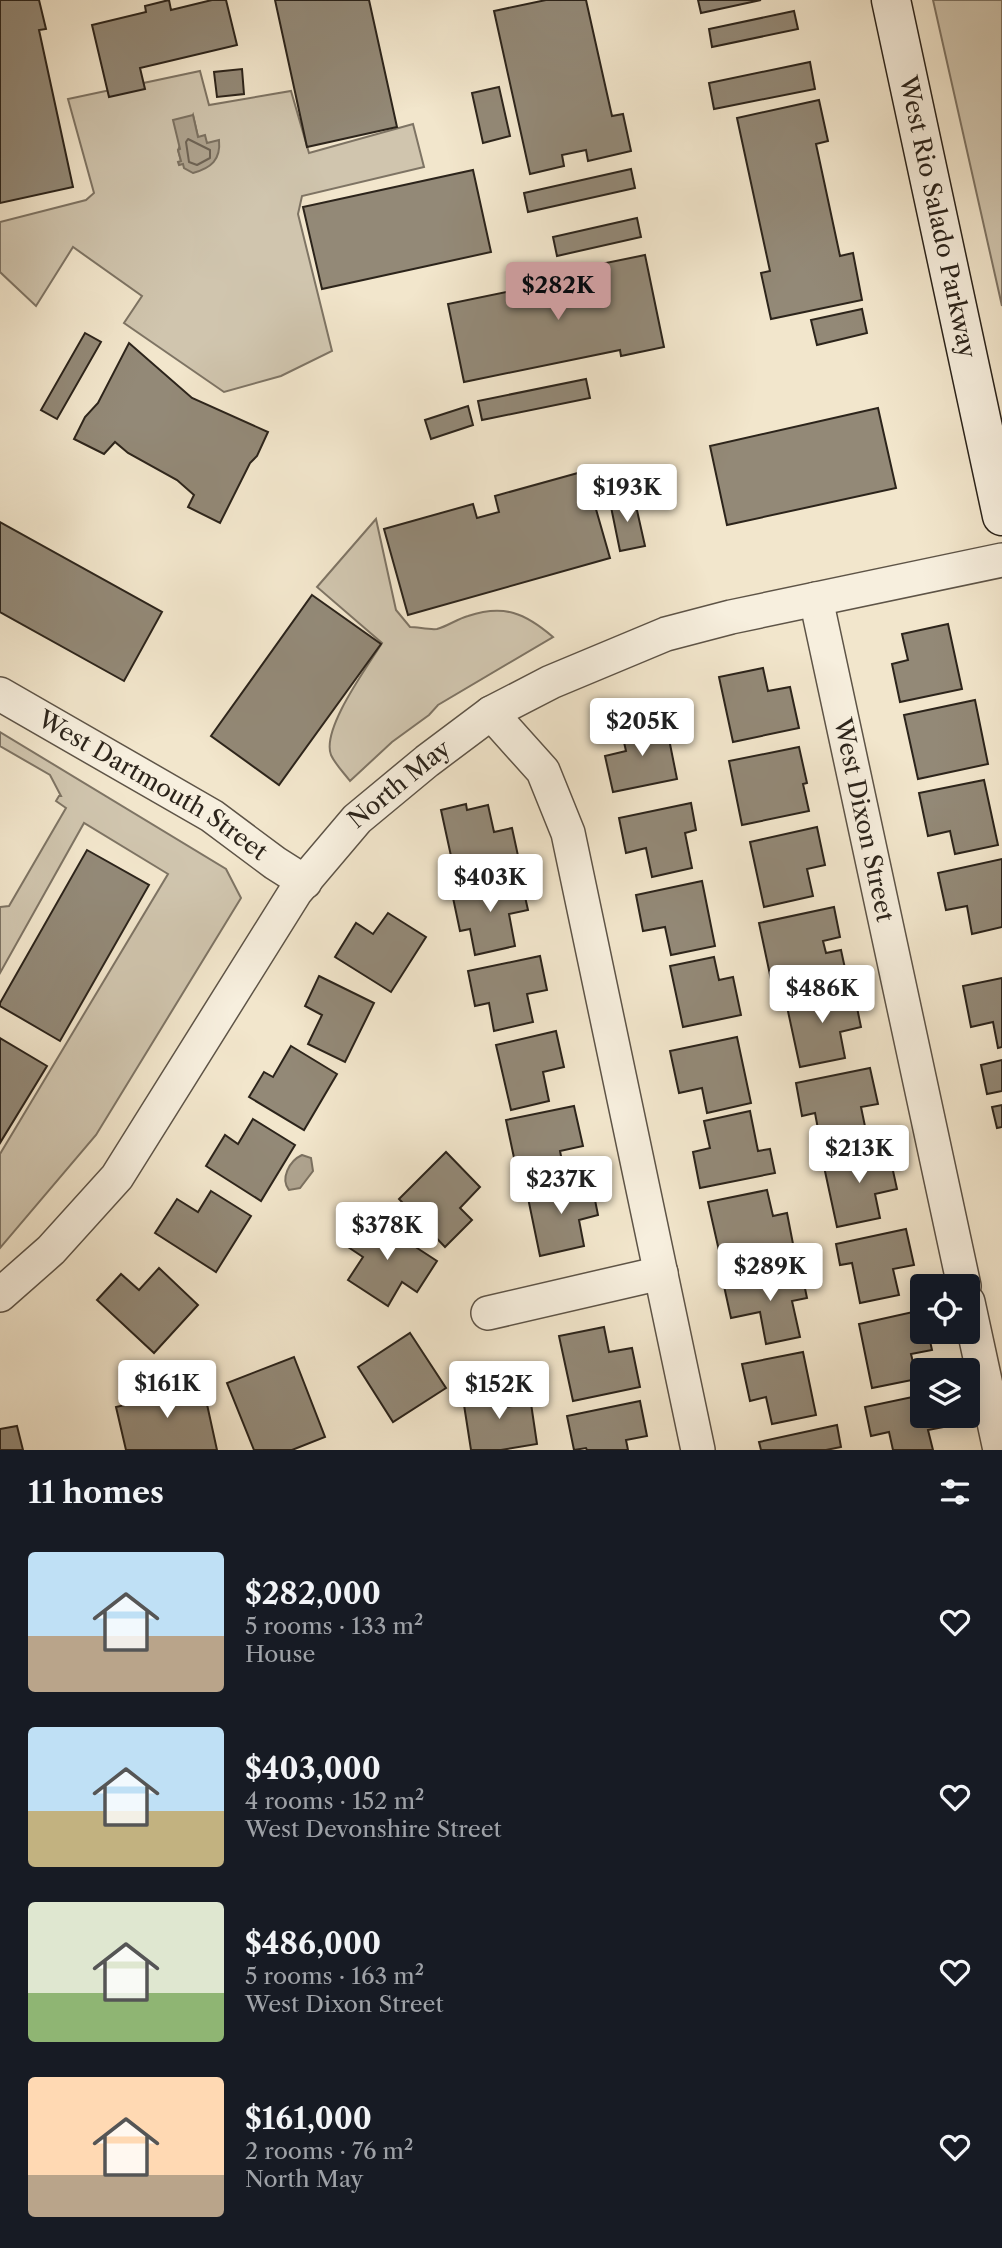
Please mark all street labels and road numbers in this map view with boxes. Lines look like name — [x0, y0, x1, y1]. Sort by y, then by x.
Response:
street label: West Rio Salado Parkway — [894, 72, 983, 361]
street label: West Dartmouth Street — [32, 704, 274, 866]
street label: West Dixon Street — [828, 714, 900, 925]
street label: North May — [342, 733, 456, 834]

